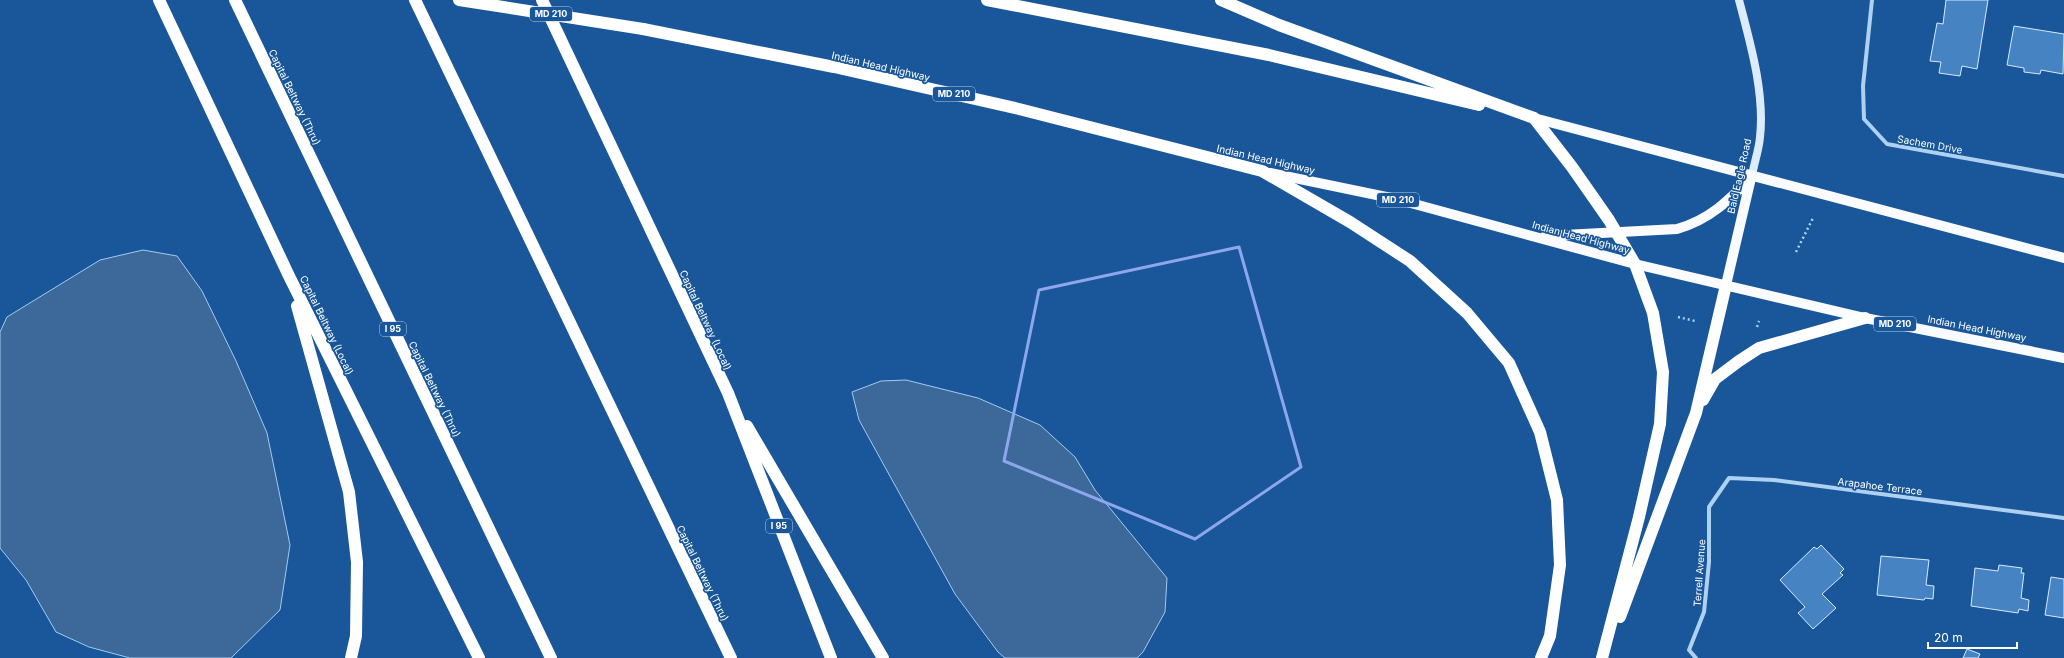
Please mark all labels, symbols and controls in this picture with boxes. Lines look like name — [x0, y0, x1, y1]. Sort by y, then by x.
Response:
road number: MD 210 — [530, 7, 572, 21]
street label: Capital Beltway (Thru) — [267, 47, 323, 147]
street label: Indian Head Highway — [831, 49, 932, 83]
road number: MD 210 — [933, 87, 975, 101]
street label: Sachem Drive — [1897, 132, 1964, 156]
street label: Bald Eagle Road — [1725, 137, 1753, 215]
street label: Indian Head Highway — [1216, 142, 1317, 176]
road number: MD 210 — [1377, 193, 1419, 207]
street label: Indian Head Highway — [1531, 218, 1631, 256]
street label: Capital Beltway (Local) — [678, 268, 734, 372]
street label: Capital Beltway (Local) — [298, 273, 356, 377]
street label: Indian Head Highway — [1926, 313, 2028, 344]
road number: MD 210 — [1874, 317, 1916, 331]
road number: I 95 — [380, 322, 406, 336]
street label: Capital Beltway (Thru) — [407, 339, 463, 439]
street label: Arapahoe Terrace — [1837, 475, 1923, 497]
road number: I 95 — [766, 519, 792, 533]
street label: Capital Beltway (Thru) — [675, 523, 731, 623]
street label: Terrell Avenue — [1691, 539, 1707, 607]
scale bar — [1928, 624, 2017, 650]
text: 20 m — [1934, 630, 1963, 645]

